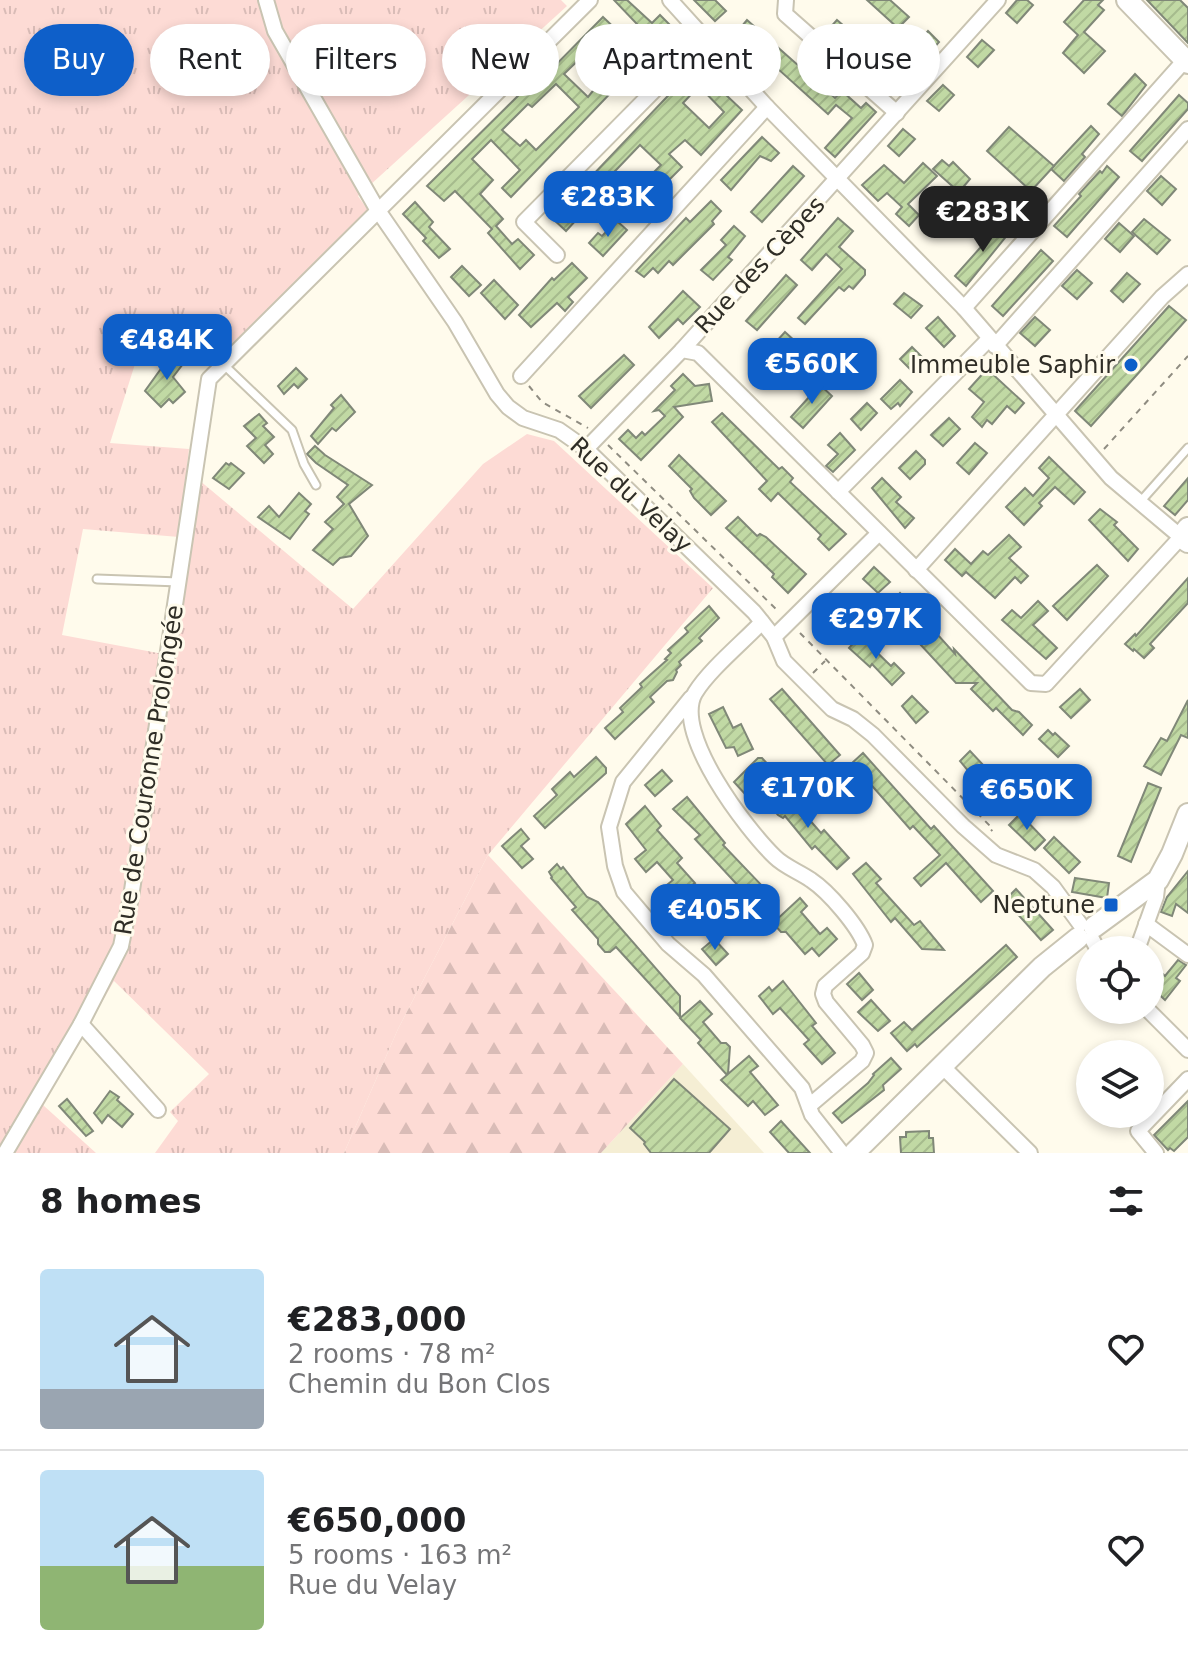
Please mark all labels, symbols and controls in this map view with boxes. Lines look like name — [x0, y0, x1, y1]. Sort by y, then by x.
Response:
chip: Buy — [24, 24, 134, 96]
chip: Rent — [150, 24, 270, 96]
chip: Filters — [286, 24, 426, 96]
chip: New — [442, 24, 559, 96]
chip: Apartment — [575, 24, 781, 96]
chip: House — [797, 24, 940, 96]
pin: €283K — [552, 171, 664, 239]
text: €283K — [562, 182, 654, 212]
pin: €283K — [927, 186, 1039, 254]
street label: Rue des Cèpes — [689, 191, 831, 339]
text: €283K — [937, 197, 1029, 227]
pin: €484K — [111, 314, 223, 382]
text: €484K — [121, 325, 213, 355]
pin: €560K — [756, 338, 868, 406]
text: €560K — [766, 349, 858, 379]
place label: Immeuble Saphir — [910, 351, 1115, 379]
marker: Immeuble Saphir — [1122, 356, 1140, 374]
street label: Rue du Velay — [564, 432, 698, 558]
pin: €297K — [820, 593, 932, 661]
street label: Rue de Couronne Prolongée — [109, 603, 189, 937]
text: €297K — [830, 604, 922, 634]
pin: €170K — [752, 762, 864, 830]
pin: €650K — [971, 764, 1083, 832]
text: €170K — [762, 773, 854, 803]
text: €650K — [981, 775, 1073, 805]
pin: €405K — [659, 884, 771, 952]
place label: Neptune — [992, 891, 1095, 919]
text: €405K — [669, 895, 761, 925]
marker: Neptune — [1102, 896, 1120, 914]
map controls — [1076, 936, 1164, 1128]
button: locate — [1076, 936, 1164, 1024]
button: layers — [1076, 1040, 1164, 1128]
icon: filters — [1104, 1179, 1148, 1223]
text: 8 homes — [40, 1181, 202, 1221]
text: €283,000 — [288, 1299, 467, 1339]
icon: home — [104, 1301, 200, 1397]
icon: heart — [1104, 1327, 1148, 1371]
text: 2 rooms · 78 m² — [288, 1339, 496, 1369]
text: Chemin du Bon Clos — [288, 1369, 551, 1399]
text: €650,000 — [288, 1500, 467, 1540]
icon: home — [104, 1502, 200, 1598]
icon: heart — [1104, 1528, 1148, 1572]
text: 5 rooms · 163 m² — [288, 1540, 512, 1570]
text: Rue du Velay — [288, 1570, 457, 1600]

